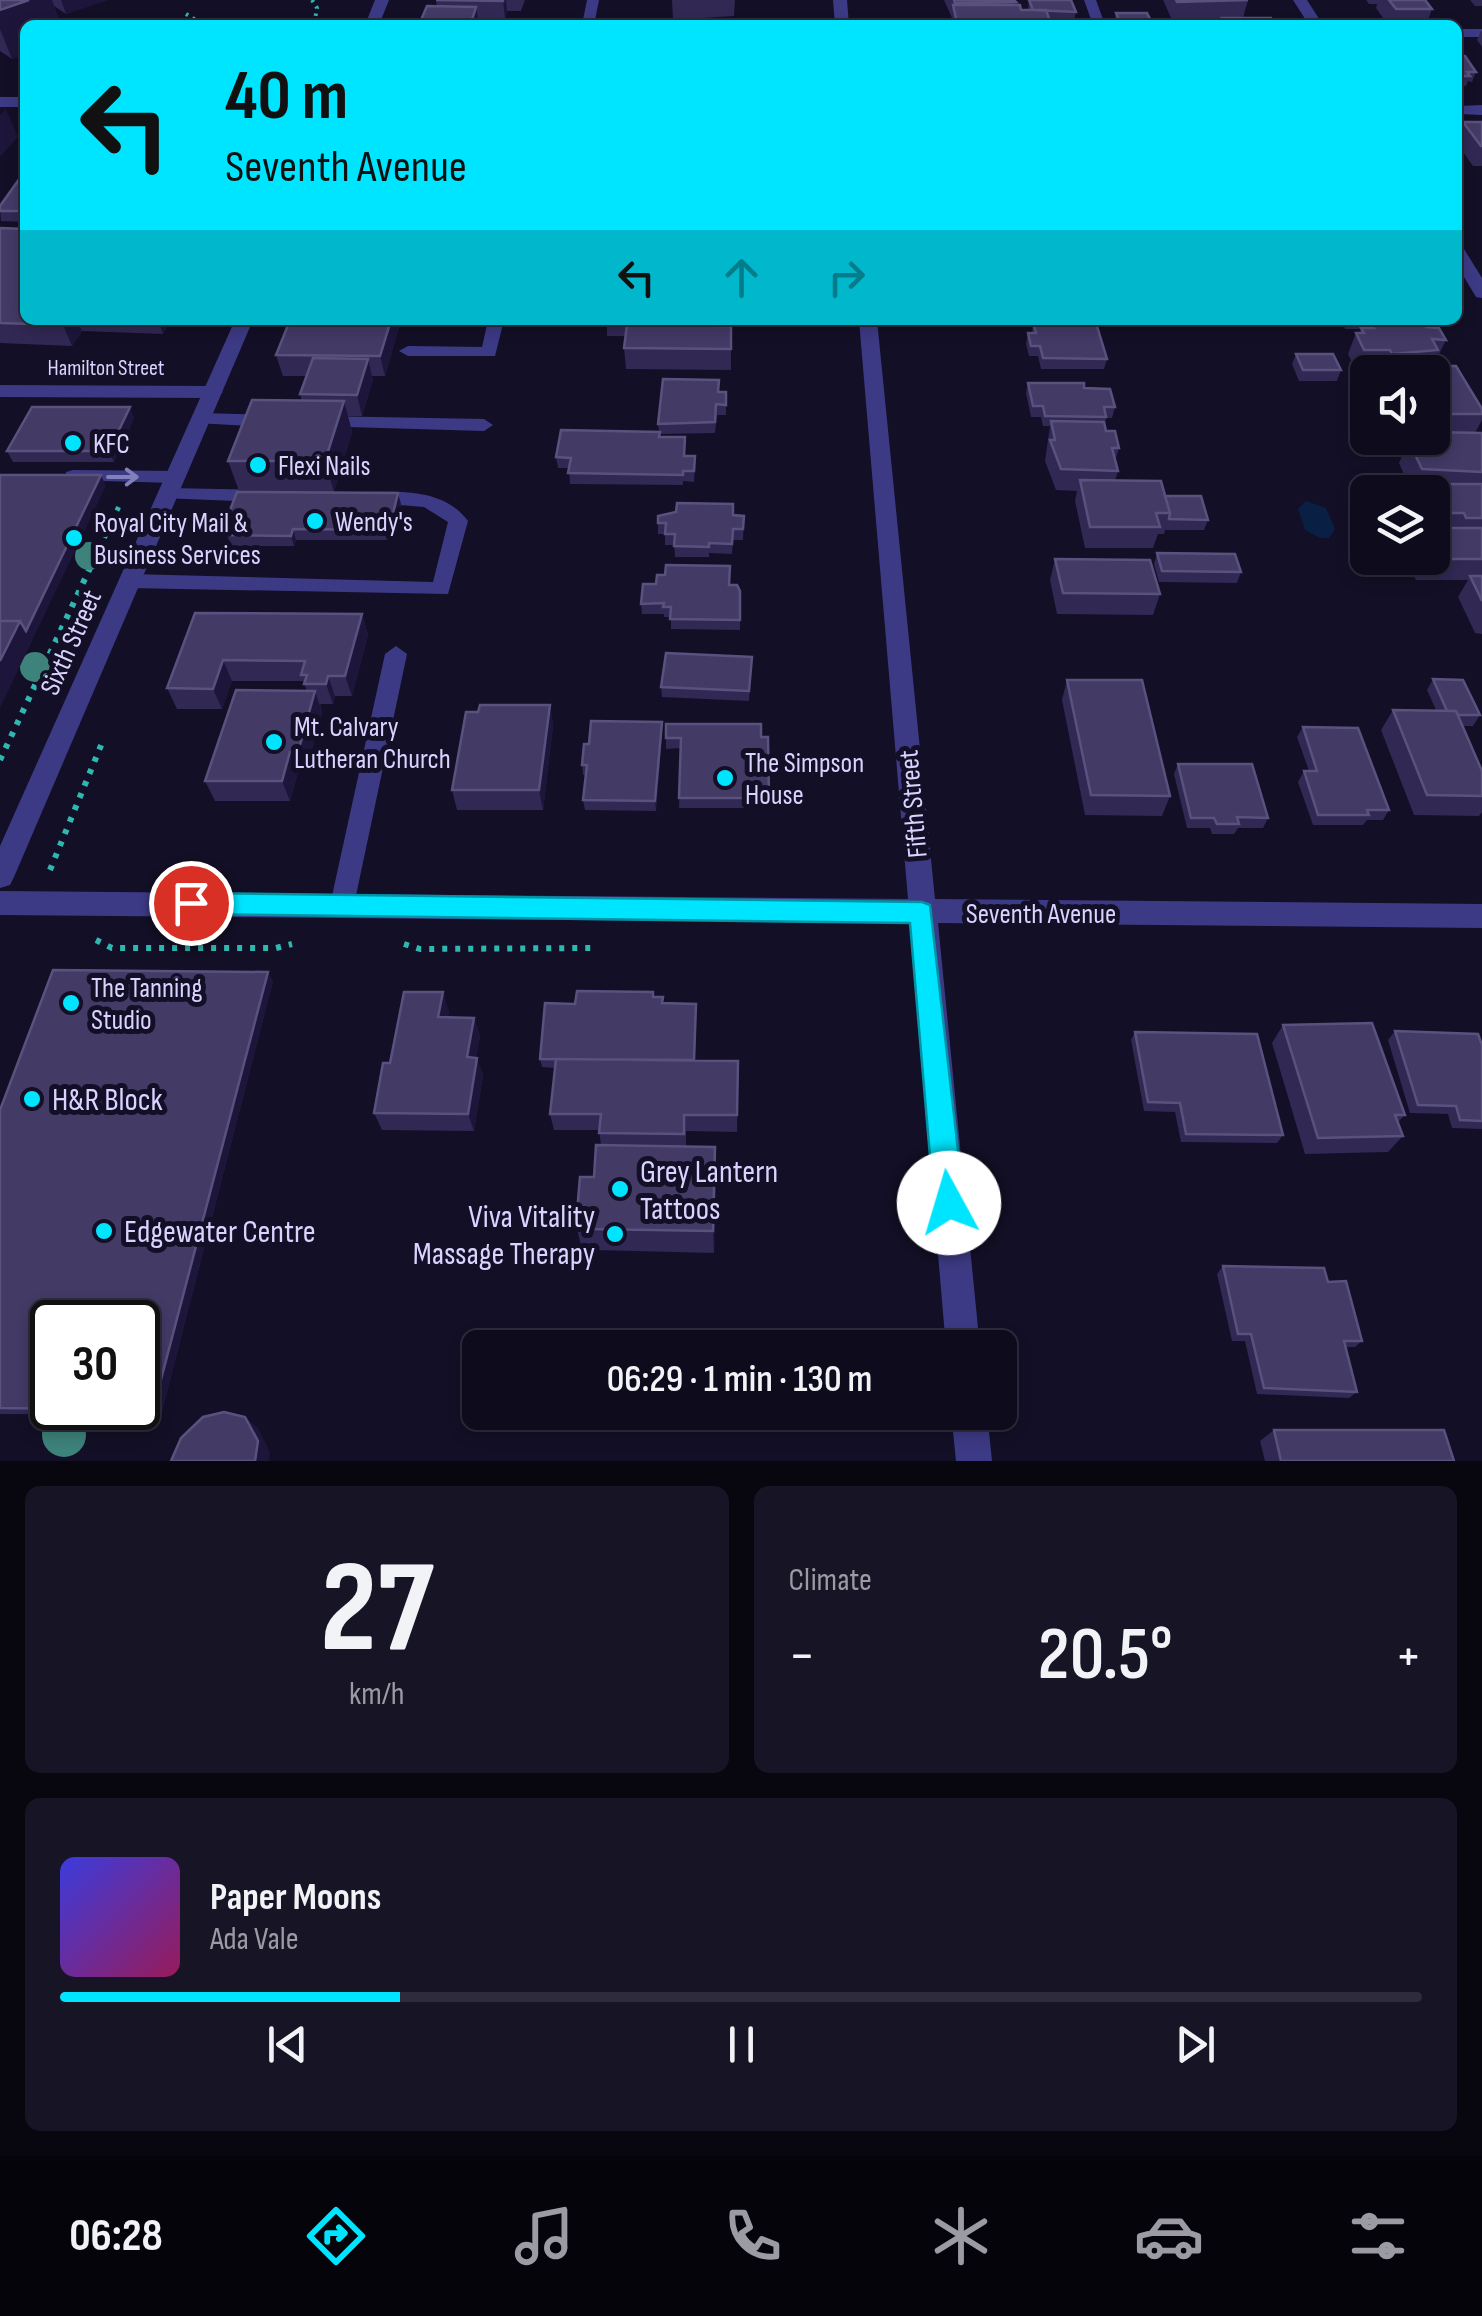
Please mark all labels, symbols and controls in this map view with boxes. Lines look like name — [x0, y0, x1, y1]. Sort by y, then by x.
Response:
text: 40 m — [225, 55, 348, 139]
icon: left — [60, 60, 190, 190]
text: Seventh Avenue — [225, 140, 467, 195]
icon: left — [609, 250, 664, 305]
icon: ahead — [714, 250, 769, 305]
icon: right — [819, 250, 874, 305]
street label: Hamilton Street — [48, 355, 165, 382]
map controls — [1350, 355, 1450, 575]
button: sound — [1350, 355, 1450, 455]
place label: KFC — [93, 428, 130, 461]
marker: KFC — [62, 432, 84, 454]
place label: Flexi Nails — [278, 450, 371, 483]
marker: Flexi Nails — [247, 454, 269, 476]
one-way arrow — [106, 468, 138, 486]
button: layers — [1350, 475, 1450, 575]
place label: Wendy's — [335, 506, 413, 539]
place label: Royal City Mail & Business Services — [94, 507, 261, 572]
marker: Wendy's — [304, 510, 326, 532]
marker: Royal City Mail & Business Services — [63, 527, 85, 549]
street label: Sixth Street — [34, 585, 109, 700]
place label: Mt. Calvary Lutheran Church — [294, 711, 451, 776]
marker: Mt. Calvary Lutheran Church — [263, 731, 285, 753]
place label: The Simpson House — [745, 747, 864, 812]
street label: Fifth Street — [892, 748, 935, 859]
marker: The Simpson House — [714, 767, 736, 789]
pin — [149, 861, 234, 946]
icon: arrive — [164, 876, 219, 931]
street label: Seventh Avenue — [966, 898, 1116, 931]
place label: The Tanning Studio — [91, 972, 202, 1037]
marker: The Tanning Studio — [60, 992, 82, 1014]
place label: H&R Block — [52, 1081, 163, 1120]
marker: H&R Block — [21, 1088, 43, 1110]
position arrow — [897, 1151, 1001, 1255]
place label: Grey Lantern Tattoos — [640, 1153, 778, 1229]
marker: Grey Lantern Tattoos — [609, 1178, 631, 1200]
place label: Viva Vitality Massage Therapy — [413, 1198, 595, 1274]
place label: Edgewater Centre — [124, 1213, 316, 1252]
marker: Edgewater Centre — [93, 1220, 115, 1242]
marker: Viva Vitality Massage Therapy — [604, 1223, 626, 1245]
speed limit sign: 30 — [30, 1300, 160, 1430]
text: 06:29 · 1 min · 130 m — [607, 1357, 872, 1402]
text: 27 — [320, 1532, 434, 1688]
text: Climate — [789, 1561, 872, 1600]
text: 20.5° — [1038, 1610, 1173, 1701]
text: − — [789, 1623, 815, 1690]
text: + — [1395, 1623, 1422, 1690]
text: km/h — [349, 1675, 404, 1714]
text: Paper Moons — [210, 1875, 381, 1920]
text: Ada Vale — [210, 1920, 299, 1959]
icon: previous — [260, 2017, 315, 2072]
icon: pause — [714, 2017, 769, 2072]
icon: next — [1168, 2017, 1223, 2072]
icon: directions — [301, 2201, 371, 2271]
icon: music — [509, 2201, 579, 2271]
icon: phone — [718, 2201, 788, 2271]
icon: climate — [926, 2201, 996, 2271]
icon: car — [1134, 2201, 1204, 2271]
icon: filters — [1343, 2201, 1413, 2271]
text: 06:28 — [69, 2209, 163, 2264]

